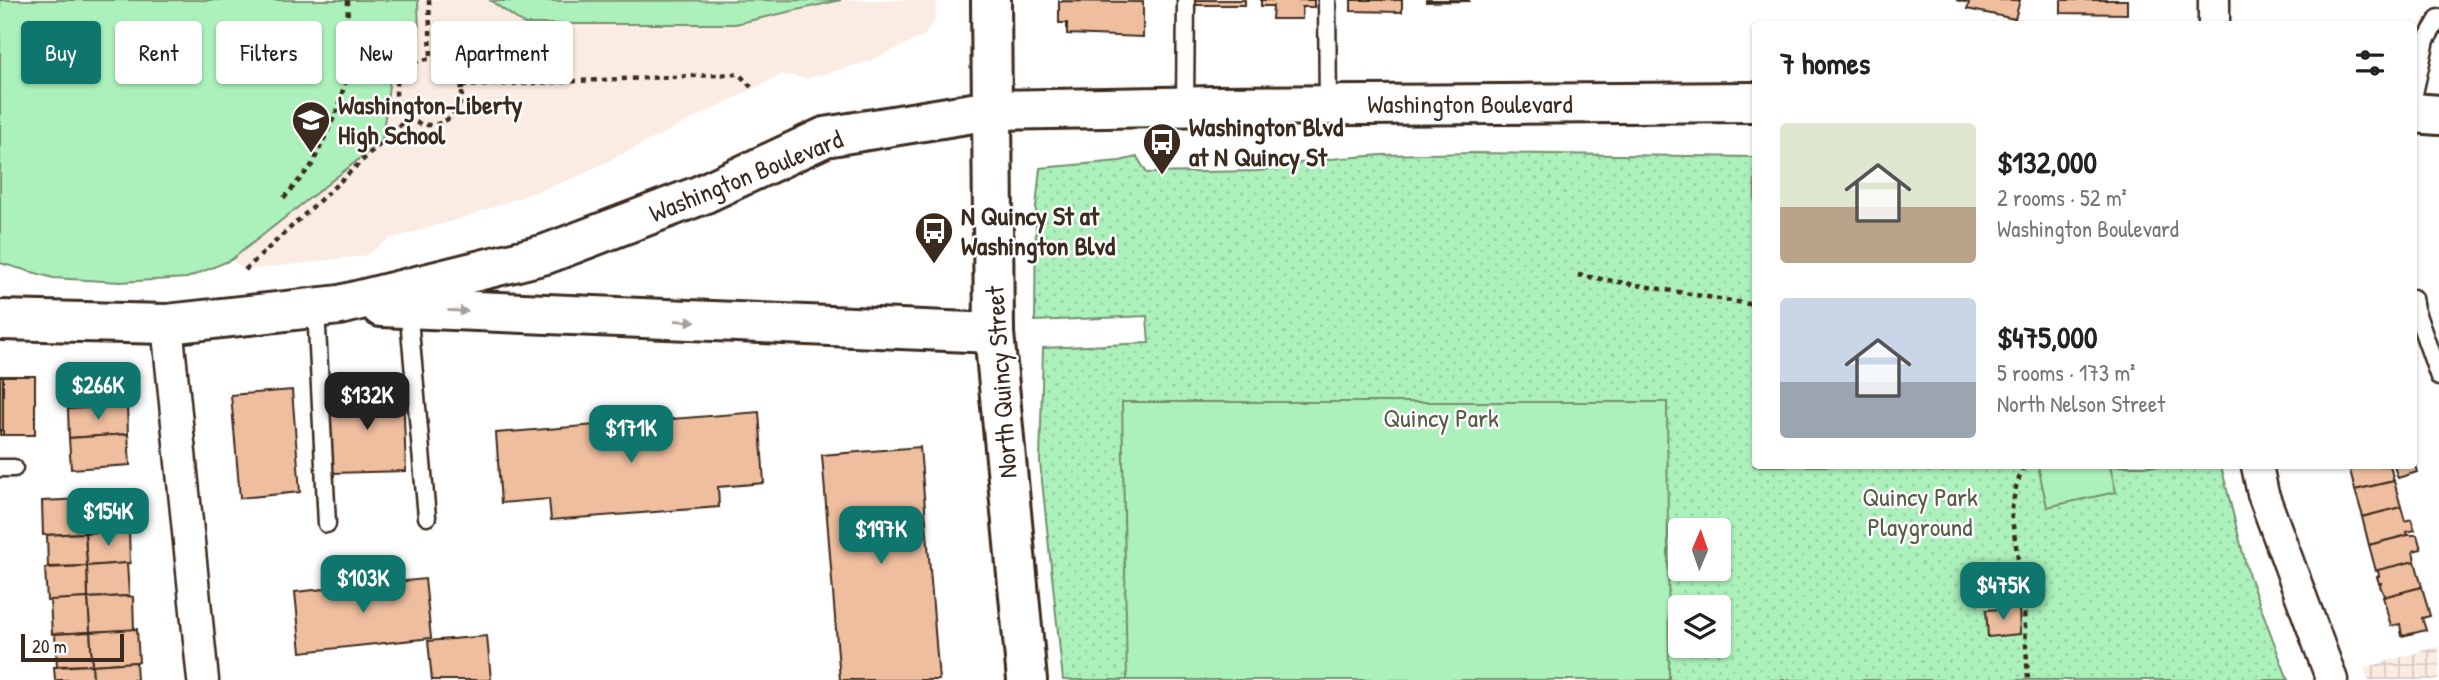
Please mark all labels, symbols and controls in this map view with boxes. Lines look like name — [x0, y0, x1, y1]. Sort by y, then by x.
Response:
chip: Buy — [21, 21, 101, 84]
chip: Rent — [115, 21, 202, 84]
chip: Filters — [216, 21, 322, 84]
chip: New — [336, 21, 417, 84]
chip: Apartment — [431, 21, 573, 84]
text: 7 homes — [1780, 43, 1870, 83]
icon: filters — [2351, 44, 2389, 82]
street label: Washington Boulevard — [1367, 86, 1573, 121]
place label: Washington-Liberty High School — [338, 87, 522, 153]
school or university icon: Washington-Liberty High School — [290, 99, 332, 154]
place label: Washington Blvd at N Quincy St — [1189, 109, 1344, 175]
street label: Washington Boulevard — [644, 121, 848, 230]
bus stop icon: Washington Blvd at N Quincy St — [1141, 121, 1183, 176]
text: $132,000 — [1997, 142, 2097, 182]
icon: home — [1836, 151, 1920, 235]
text: 2 rooms · 52 m² — [1997, 182, 2127, 213]
place label: N Quincy St at Washington Blvd — [961, 198, 1116, 264]
bus stop icon: N Quincy St at Washington Blvd — [913, 210, 955, 265]
text: Washington Boulevard — [1997, 213, 2179, 244]
street label: North Quincy Street — [976, 284, 1025, 479]
one-way arrow — [447, 305, 469, 316]
one-way arrow — [674, 315, 696, 326]
text: $475,000 — [1997, 317, 2097, 357]
icon: home — [1836, 326, 1920, 410]
text: 5 rooms · 173 m² — [1997, 357, 2135, 388]
pin: $266K — [49, 362, 147, 422]
text: $266K — [72, 369, 124, 400]
pin: $132K — [318, 372, 416, 432]
text: $132K — [340, 379, 394, 410]
text: North Nelson Street — [1997, 388, 2165, 419]
park label: Quincy Park — [1383, 400, 1499, 435]
pin: $171K — [582, 406, 680, 465]
text: $171K — [605, 412, 657, 443]
park label: Quincy Park Playground — [1862, 479, 1978, 544]
pin: $154K — [59, 489, 157, 548]
text: $154K — [83, 495, 133, 526]
pin: $197K — [832, 506, 930, 566]
text: $197K — [855, 513, 907, 544]
north arrow — [1668, 518, 1731, 581]
map controls — [1668, 518, 1731, 658]
pin: $103K — [314, 556, 412, 615]
text: $103K — [337, 562, 389, 593]
pin: $475K — [1954, 562, 2052, 622]
text: $475K — [1976, 569, 2030, 600]
button: layers — [1668, 595, 1731, 658]
scale bar — [21, 631, 124, 663]
text: 20 m — [32, 633, 67, 659]

